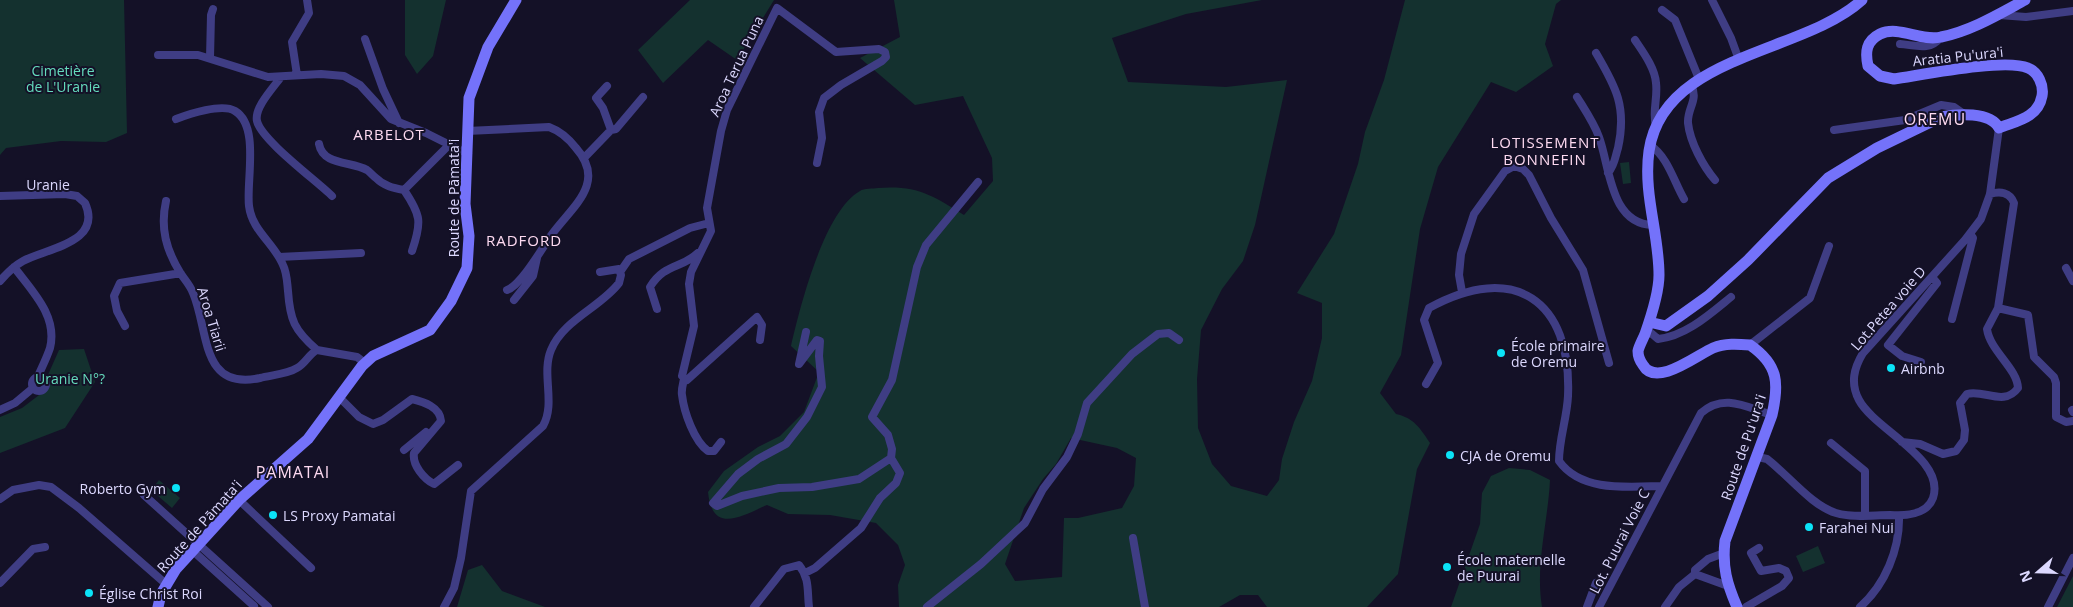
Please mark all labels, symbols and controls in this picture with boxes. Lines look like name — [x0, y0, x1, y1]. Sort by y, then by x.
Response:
street label: Aroa Terua Puna — [704, 13, 768, 119]
street label: Aratia Pu'ura'i — [1912, 42, 2004, 70]
park label: Cimetière de L'Uranie — [26, 61, 100, 96]
district label: OREMU — [1904, 108, 1966, 130]
district label: ARBELOT — [353, 124, 425, 144]
district label: LOTISSEMENT BONNEFIN — [1490, 132, 1600, 169]
street label: Route de Pāmata'i — [444, 139, 463, 257]
street label: Uranie — [26, 175, 70, 194]
district label: RADFORD — [486, 230, 562, 250]
street label: Lot.Petea voie D — [1846, 262, 1930, 354]
street label: Aroa Tiarii — [193, 285, 231, 353]
place label: École primaire de Oremu — [1511, 336, 1605, 371]
marker: École primaire de Oremu — [1495, 347, 1507, 359]
place label: Airbnb — [1901, 359, 1945, 378]
marker: Airbnb — [1885, 362, 1897, 374]
park label: Uranie N°? — [35, 369, 105, 388]
street label: Route de Pu'ura'i — [1716, 391, 1770, 503]
place label: CJA de Oremu — [1460, 446, 1551, 465]
marker: CJA de Oremu — [1444, 449, 1456, 461]
district label: PAMATAI — [256, 461, 330, 483]
street label: Route de Pāmata'i — [152, 476, 246, 576]
place label: Roberto Gym — [80, 479, 166, 498]
marker: Roberto Gym — [170, 482, 182, 494]
street label: Lot. Puurai Voie C — [1584, 485, 1654, 597]
place label: LS Proxy Pamatai — [283, 506, 395, 525]
marker: LS Proxy Pamatai — [267, 509, 279, 521]
place label: Farahei Nui — [1819, 518, 1894, 537]
marker: Farahei Nui — [1803, 521, 1815, 533]
north arrow — [2013, 547, 2063, 597]
place label: École maternelle de Puurai — [1457, 550, 1566, 585]
marker: École maternelle de Puurai — [1441, 561, 1453, 573]
text: N — [2014, 568, 2036, 585]
place label: Église Christ Roi — [99, 584, 202, 603]
marker: Église Christ Roi — [83, 587, 95, 599]

